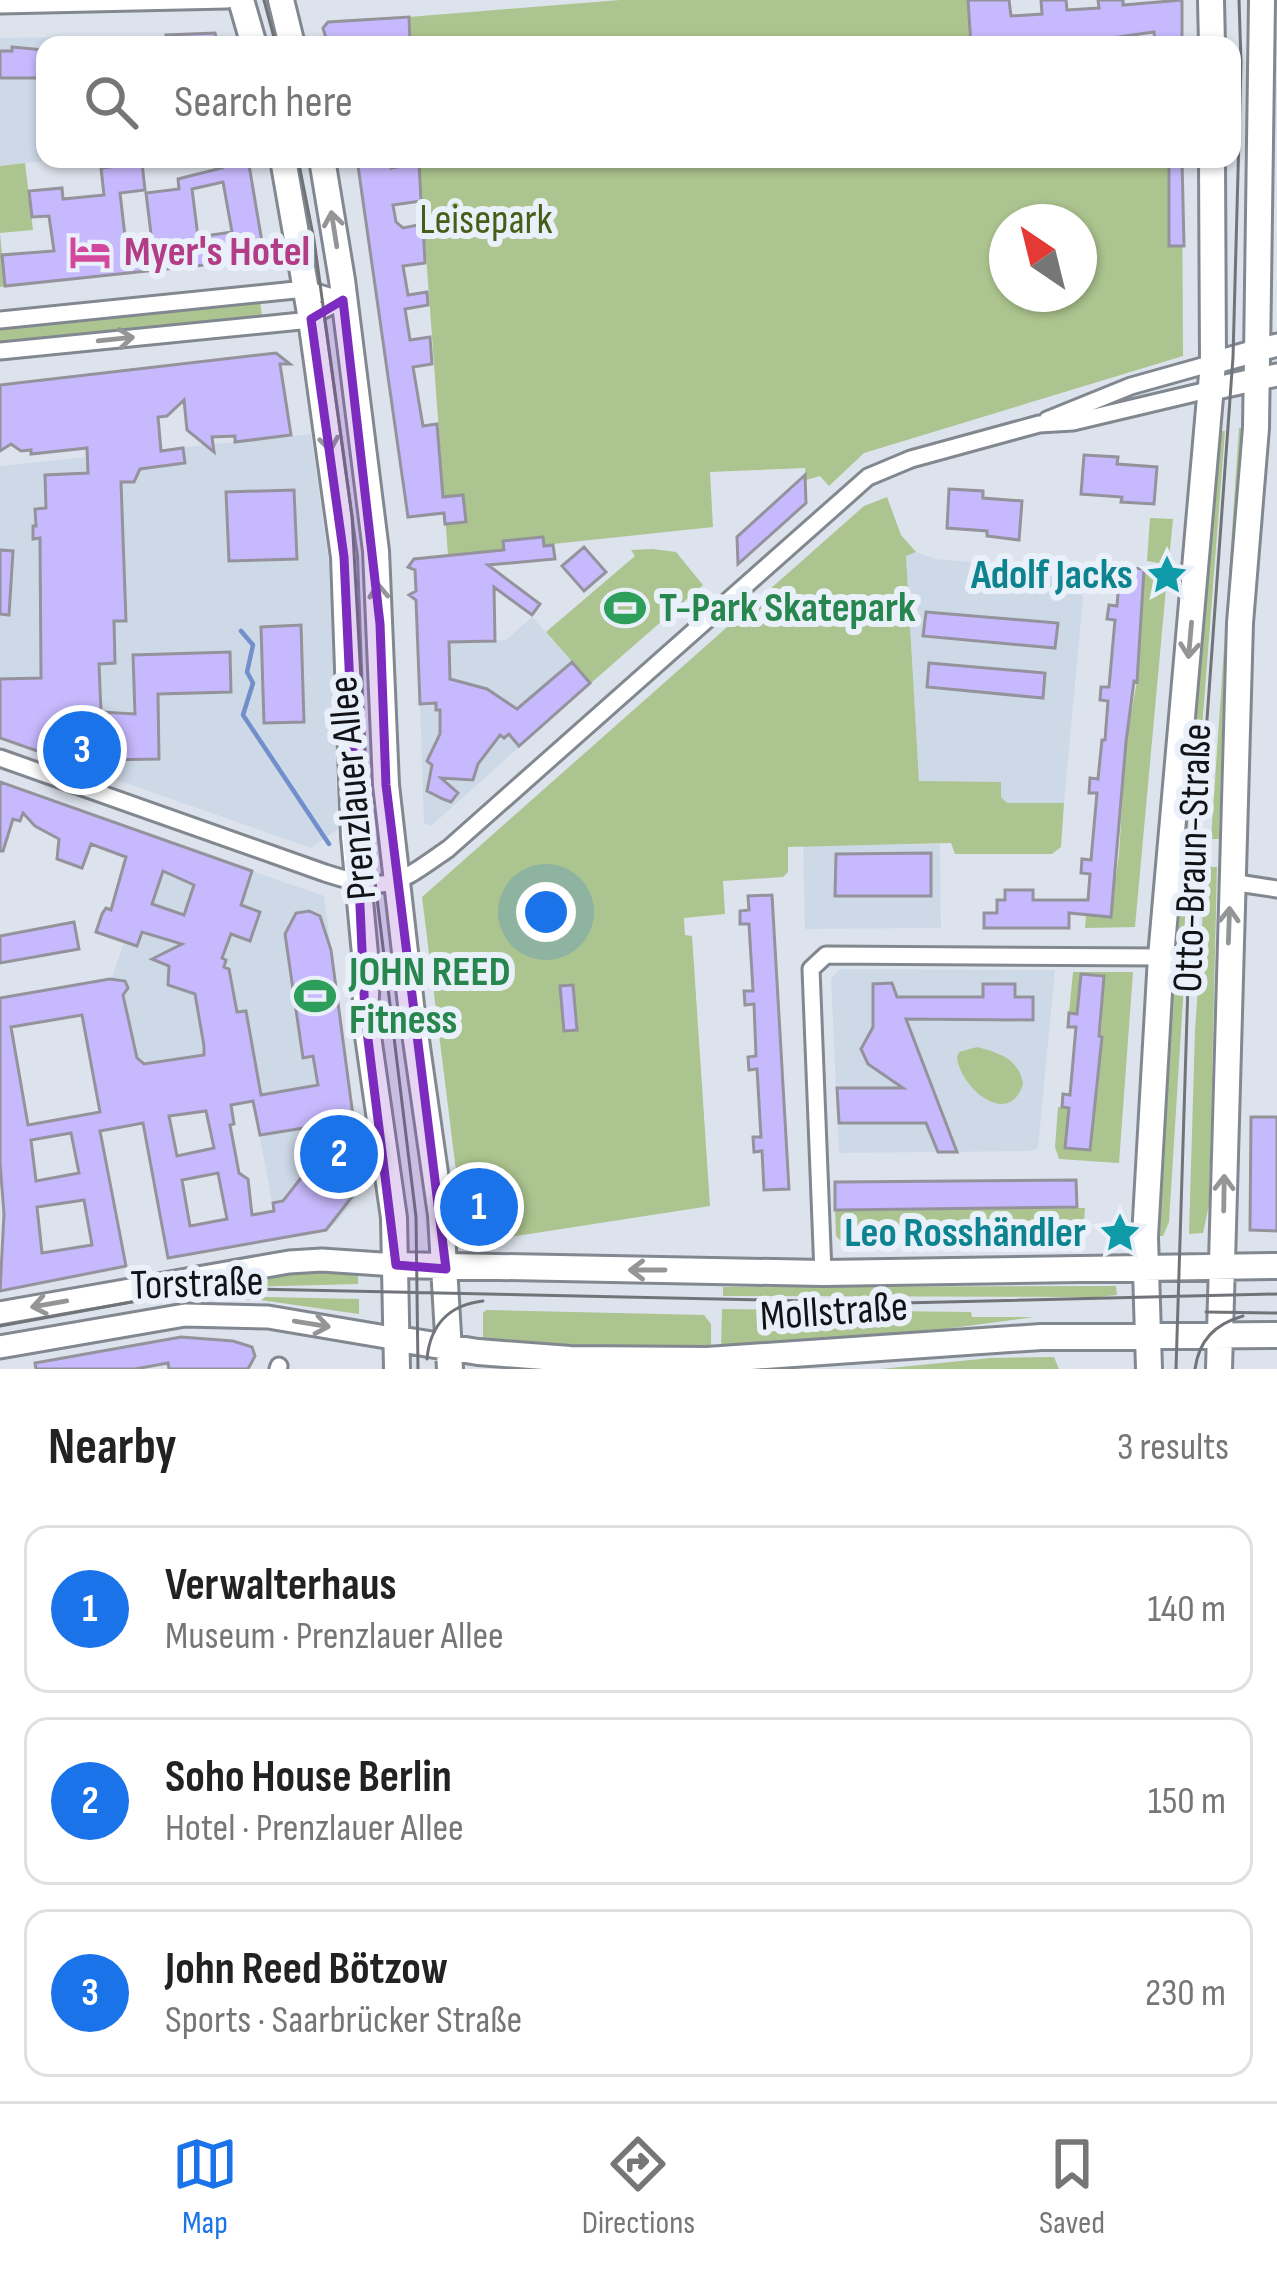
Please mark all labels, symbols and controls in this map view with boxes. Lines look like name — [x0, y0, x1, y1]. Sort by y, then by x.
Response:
search box — [36, 36, 1241, 168]
icon: search — [78, 69, 144, 135]
text: Search here — [174, 75, 353, 130]
park label: Leisepark — [419, 195, 553, 246]
north arrow — [989, 204, 1097, 312]
one-way arrow — [322, 211, 345, 250]
place label: Myer's Hotel — [124, 227, 310, 278]
hotel icon: Myer's Hotel — [67, 229, 113, 275]
one-way arrow — [96, 328, 135, 350]
one-way arrow — [317, 414, 340, 453]
place label: Adolf Jacks — [970, 550, 1133, 601]
place icon: Adolf Jacks — [1144, 552, 1190, 598]
one-way arrow — [367, 583, 390, 622]
place label: T-Park Skatepark — [659, 583, 916, 634]
sports icon: T-Park Skatepark — [602, 585, 648, 631]
one-way arrow — [1179, 620, 1202, 659]
street label: Prenzlauer Allee — [318, 674, 388, 902]
pin: 3 — [43, 705, 121, 795]
street label: Otto-Braun-Straße — [1163, 723, 1223, 993]
your location — [516, 882, 576, 942]
one-way arrow — [1218, 906, 1241, 945]
place label: JOHN REED Fitness — [348, 947, 511, 1046]
sports icon: JOHN REED Fitness — [292, 973, 338, 1019]
pin: 2 — [300, 1109, 378, 1199]
pin: 1 — [440, 1162, 518, 1252]
one-way arrow — [1212, 1174, 1235, 1213]
place label: Leo Rosshändler — [844, 1208, 1086, 1259]
place icon: Leo Rosshändler — [1097, 1210, 1143, 1256]
street label: Torstraße — [130, 1256, 264, 1312]
one-way arrow — [628, 1259, 667, 1281]
street label: Mollstraße — [758, 1281, 910, 1343]
one-way arrow — [31, 1294, 70, 1316]
one-way arrow — [292, 1314, 331, 1337]
text: Nearby — [48, 1417, 177, 1478]
text: 3 results — [1117, 1424, 1229, 1471]
text: Verwalterhaus — [165, 1558, 397, 1613]
text: 1 — [82, 1586, 98, 1633]
text: 140 m — [1147, 1586, 1226, 1633]
text: Museum · Prenzlauer Allee — [165, 1613, 504, 1660]
text: Soho House Berlin — [165, 1750, 452, 1805]
text: 2 — [81, 1778, 99, 1825]
text: 150 m — [1148, 1778, 1226, 1825]
text: Hotel · Prenzlauer Allee — [165, 1805, 464, 1852]
text: John Reed Bötzow — [165, 1942, 448, 1997]
text: 3 — [81, 1970, 99, 2017]
text: 230 m — [1145, 1970, 1226, 2017]
text: Sports · Saarbrücker Straße — [165, 1997, 522, 2044]
tab: Map — [172, 2131, 238, 2243]
tab: Directions — [582, 2131, 695, 2243]
tab: Saved — [1039, 2131, 1105, 2243]

